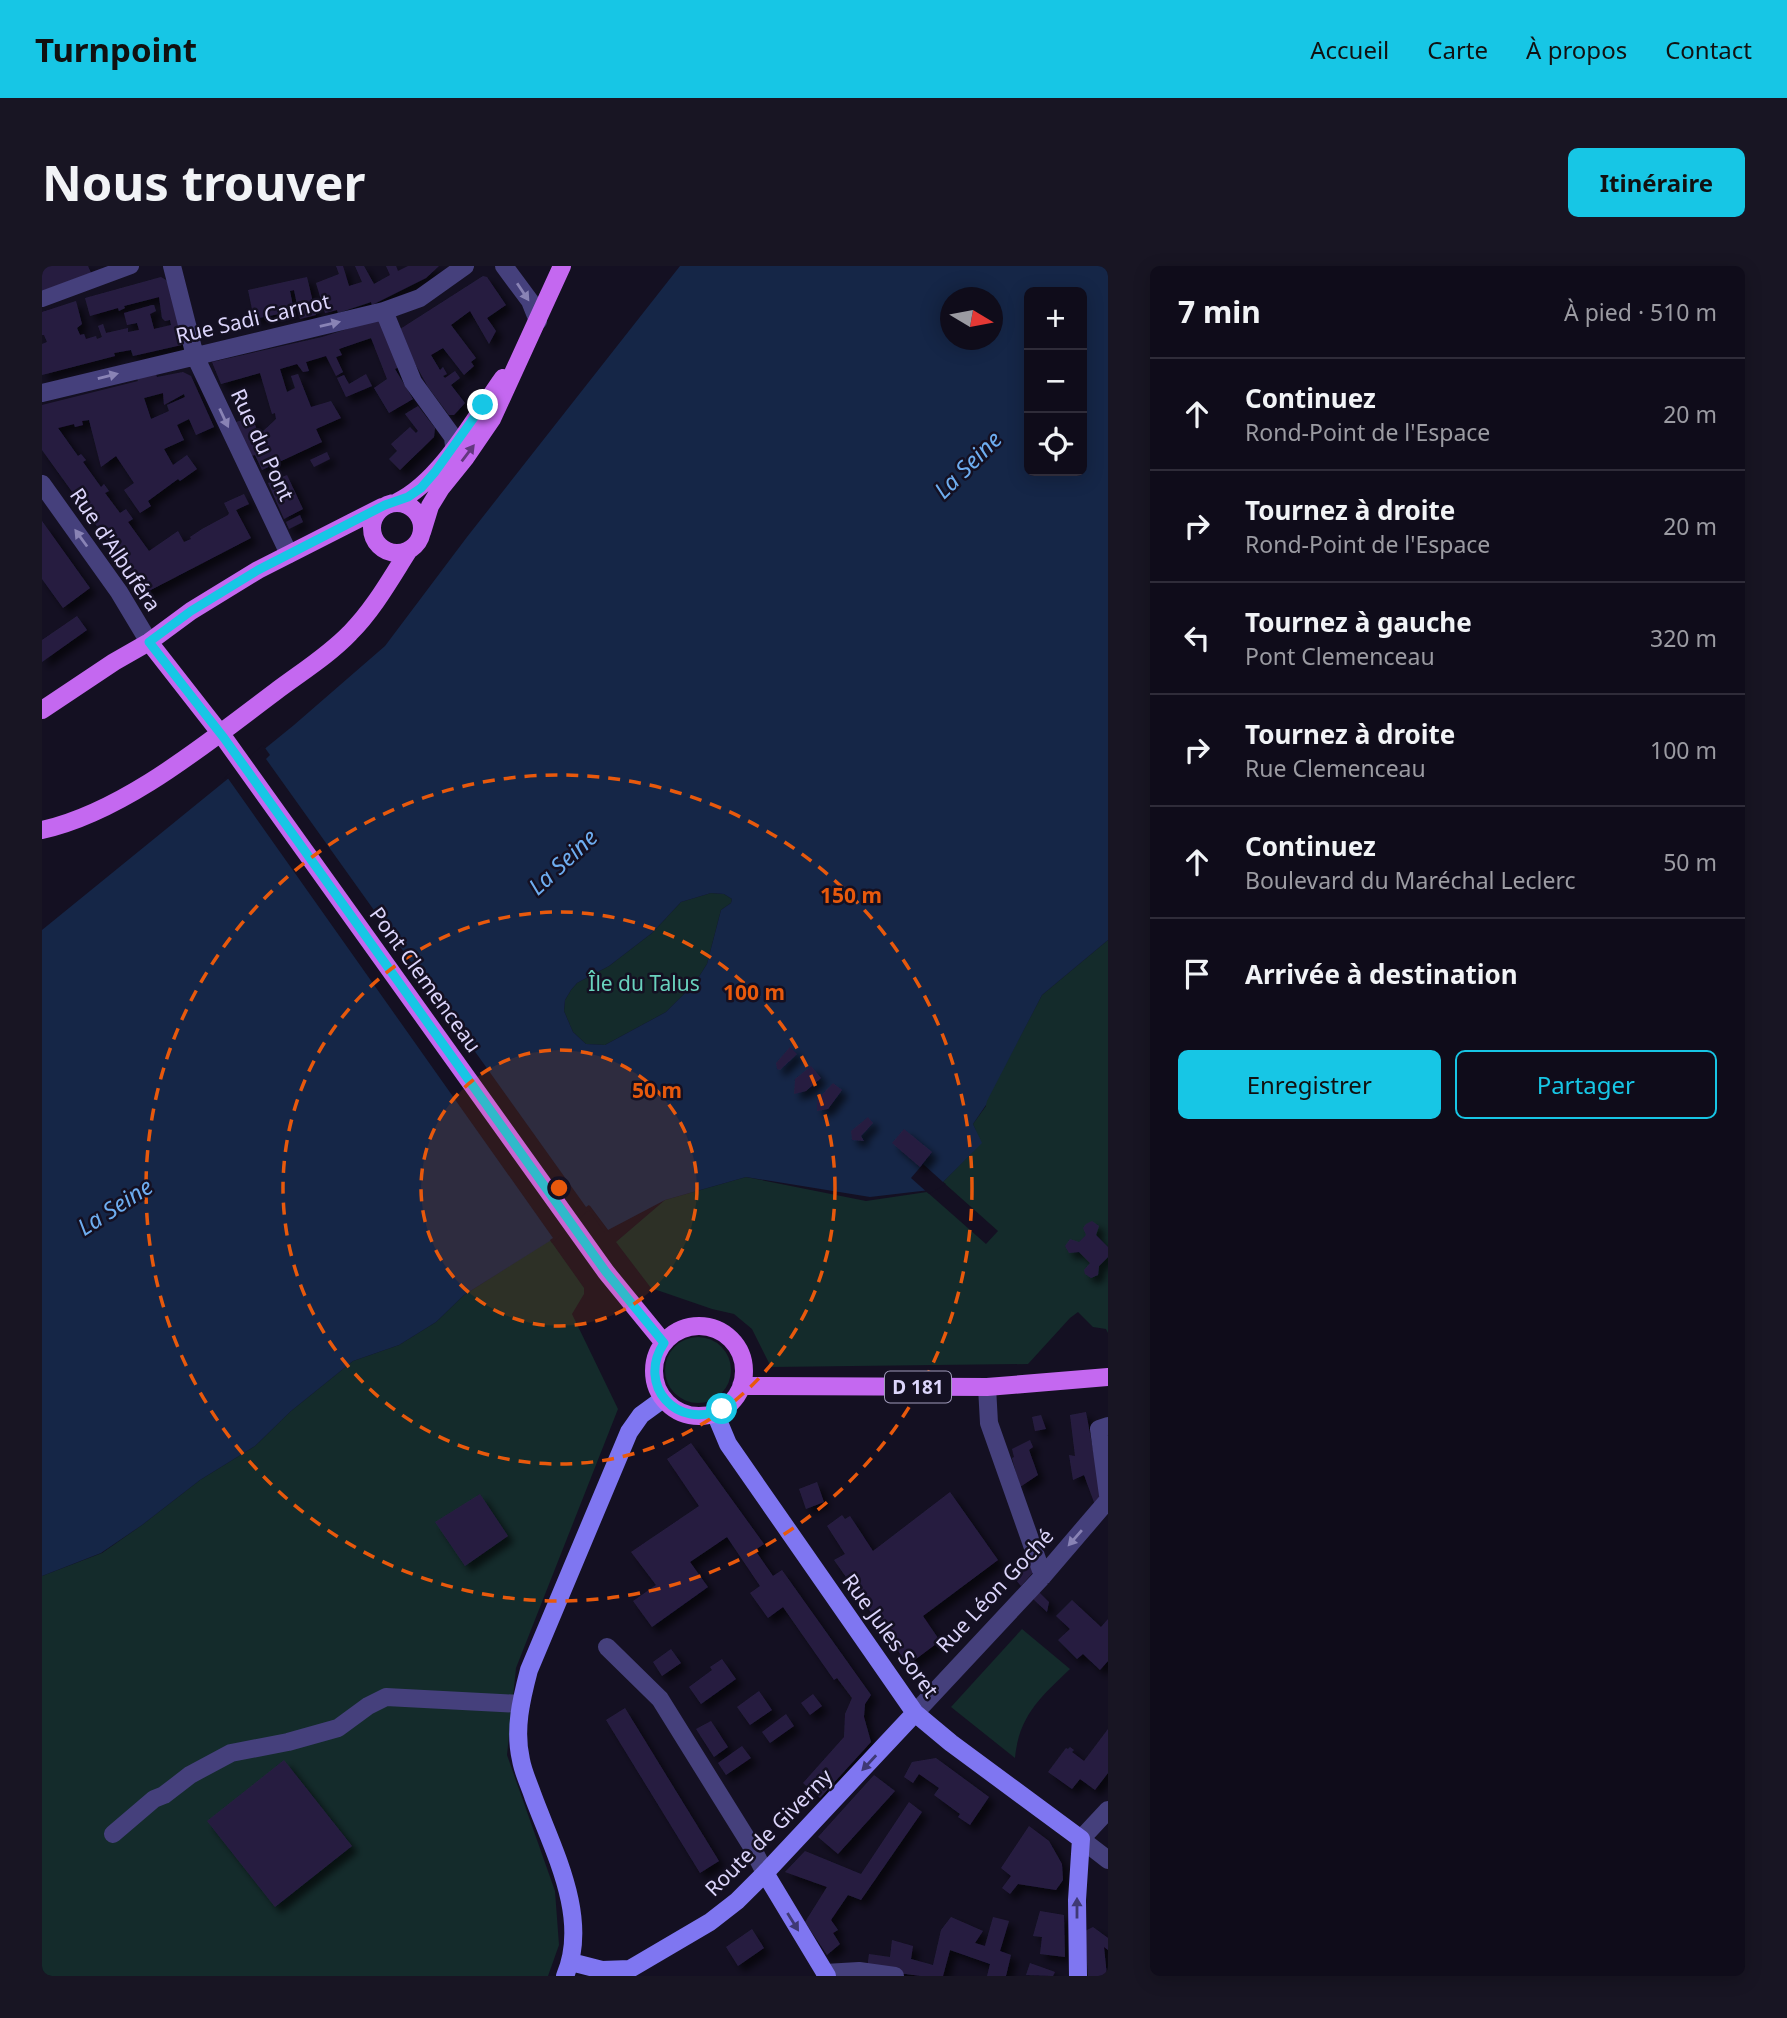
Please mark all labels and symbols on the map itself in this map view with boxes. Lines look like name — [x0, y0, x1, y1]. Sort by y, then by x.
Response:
one-way arrow — [516, 283, 530, 301]
street label: Rue Sadi Carnot — [173, 287, 333, 349]
north arrow — [940, 287, 1003, 350]
one-way arrow — [319, 318, 341, 329]
one-way arrow — [97, 370, 119, 381]
street label: Rue du Pont — [225, 384, 301, 506]
route end — [467, 389, 498, 420]
one-way arrow — [218, 408, 230, 428]
water label: La Seine — [926, 423, 1008, 505]
one-way arrow — [461, 445, 476, 463]
street label: Rue d'Albuféra — [64, 482, 168, 617]
one-way arrow — [74, 529, 88, 547]
water label: La Seine — [521, 821, 604, 902]
text: 150 m — [820, 881, 882, 909]
street label: Pont Clemenceau — [364, 901, 488, 1058]
park label: Île du Talus — [588, 969, 700, 997]
text: 100 m — [723, 978, 785, 1006]
text: 50 m — [632, 1076, 682, 1104]
water label: La Seine — [71, 1170, 158, 1242]
centre of rings — [547, 1176, 571, 1200]
road number: D 181 — [885, 1372, 951, 1402]
route start — [706, 1393, 737, 1424]
street label: Rue Léon Goché — [929, 1522, 1059, 1658]
one-way arrow — [1067, 1529, 1083, 1547]
street label: Rue Jules Soret — [836, 1568, 946, 1703]
one-way arrow — [861, 1754, 877, 1771]
street label: Route de Giverny — [698, 1762, 838, 1902]
one-way arrow — [1071, 1897, 1083, 1919]
one-way arrow — [787, 1913, 799, 1932]

